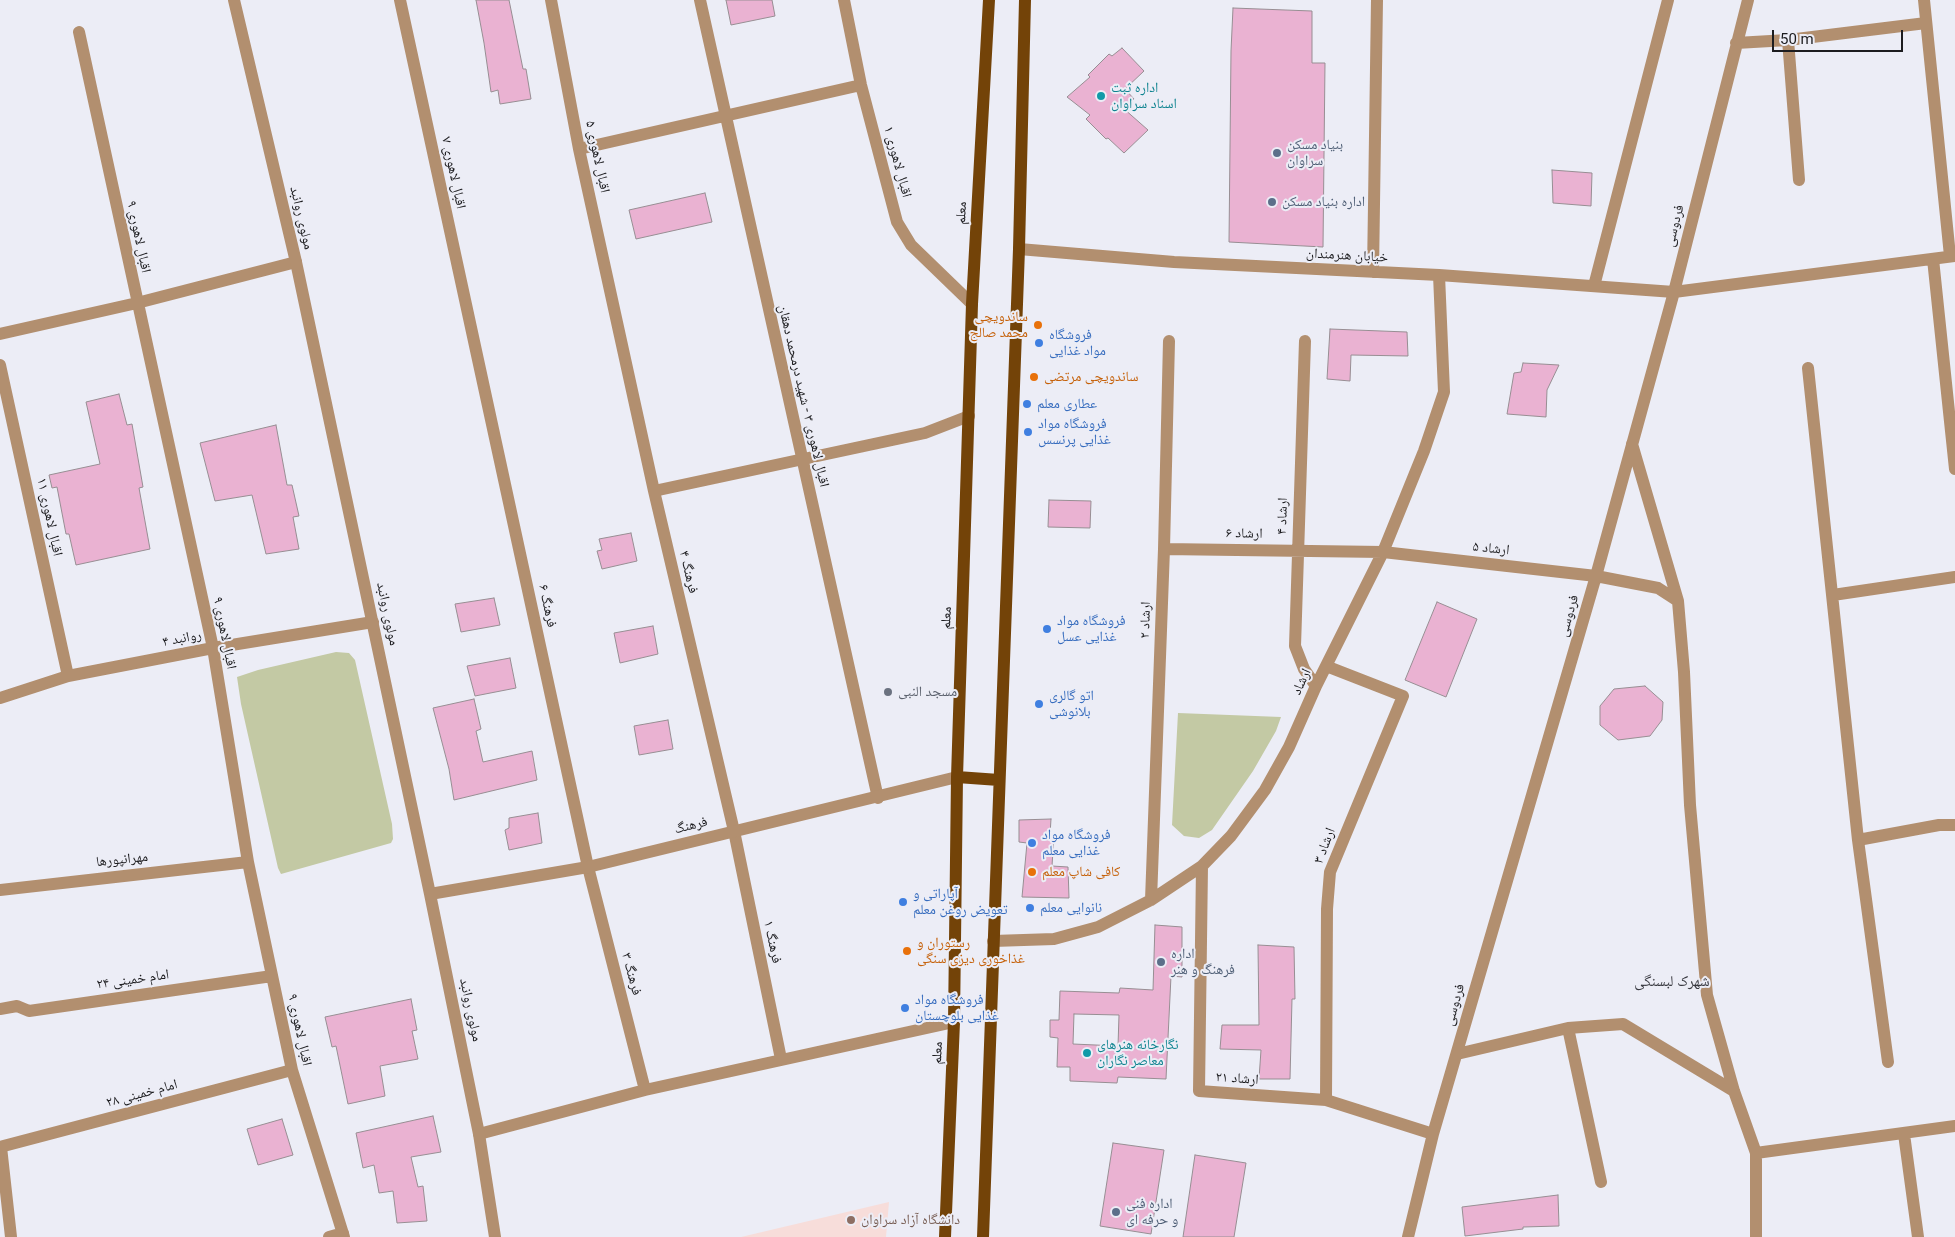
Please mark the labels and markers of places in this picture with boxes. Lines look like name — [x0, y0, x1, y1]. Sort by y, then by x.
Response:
place label: اداره ثبت اسناد سراوان — [1111, 80, 1177, 112]
marker: اداره ثبت اسناد سراوان — [1095, 90, 1107, 102]
place label: بنیاد مسکن سراوان — [1287, 137, 1343, 170]
marker: بنیاد مسکن سراوان — [1271, 147, 1283, 159]
place label: اداره بنیاد مسکن — [1282, 194, 1365, 210]
marker: اداره بنیاد مسکن — [1266, 196, 1278, 208]
place label: ساندویچی محمد صالح — [970, 309, 1028, 342]
marker: ساندویچی محمد صالح — [1032, 319, 1044, 331]
place label: فروشگاه مواد غذایی — [1049, 327, 1106, 360]
marker: فروشگاه مواد غذایی — [1033, 337, 1045, 349]
place label: ساندویچی مرتضی — [1044, 369, 1138, 385]
marker: ساندویچی مرتضی — [1028, 371, 1040, 383]
place label: عطاری معلم — [1037, 396, 1097, 412]
marker: عطاری معلم — [1021, 398, 1033, 410]
place label: فروشگاه مواد غذایی پرنسس — [1038, 416, 1111, 448]
marker: فروشگاه مواد غذایی پرنسس — [1022, 426, 1034, 438]
place label: فروشگاه مواد غذایی عسل — [1057, 613, 1126, 646]
marker: فروشگاه مواد غذایی عسل — [1041, 623, 1053, 635]
place label: مسجد النبی — [898, 684, 957, 700]
marker: مسجد النبی — [882, 686, 894, 698]
place label: اتو گالری بلانوشی — [1049, 688, 1094, 720]
marker: اتو گالری بلانوشی — [1033, 698, 1045, 710]
place label: فروشگاه مواد غذایی معلم — [1042, 827, 1111, 860]
marker: فروشگاه مواد غذایی معلم — [1026, 837, 1038, 849]
place label: کافی شاپ معلم — [1042, 864, 1120, 880]
marker: کافی شاپ معلم — [1026, 866, 1038, 878]
place label: آپاراتی و تعویض روغن معلم — [913, 886, 1008, 919]
marker: آپاراتی و تعویض روغن معلم — [897, 896, 909, 908]
place label: نانوایی معلم — [1040, 900, 1102, 916]
marker: نانوایی معلم — [1024, 902, 1036, 914]
place label: رستوران و غذاخوری دیزی سنگی — [917, 935, 1025, 968]
marker: رستوران و غذاخوری دیزی سنگی — [901, 945, 913, 957]
place label: اداره فرهنگ و هنر — [1171, 946, 1235, 979]
marker: اداره فرهنگ و هنر — [1155, 956, 1167, 968]
place label: فروشگاه مواد غذایی بلوچستان — [915, 992, 999, 1024]
marker: فروشگاه مواد غذایی بلوچستان — [899, 1002, 911, 1014]
place label: نگارخانه هنرهای معاصر نگاران — [1097, 1037, 1178, 1070]
marker: نگارخانه هنرهای معاصر نگاران — [1081, 1047, 1093, 1059]
place label: اداره فنی و حرفه ای — [1126, 1196, 1178, 1228]
marker: اداره فنی و حرفه ای — [1110, 1206, 1122, 1218]
place label: دانشگاه آزاد سراوان — [861, 1212, 960, 1228]
marker: دانشگاه آزاد سراوان — [845, 1214, 857, 1226]

